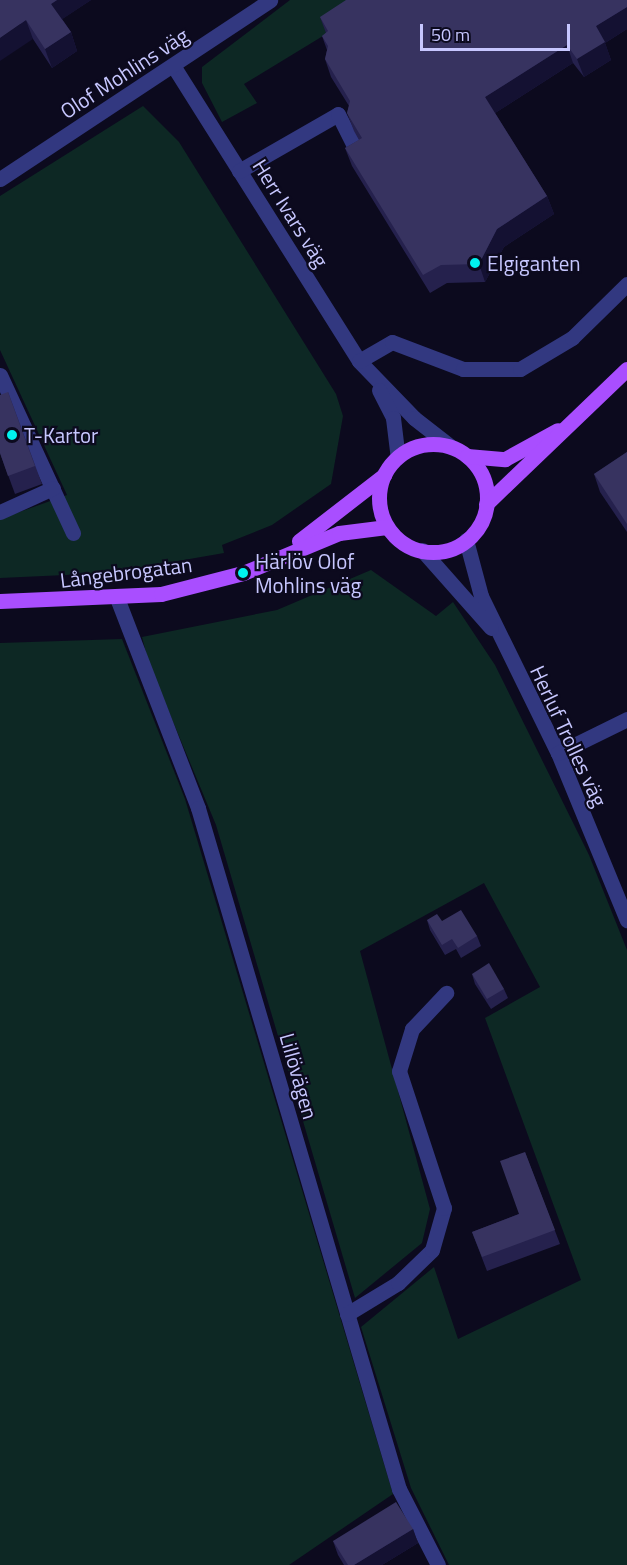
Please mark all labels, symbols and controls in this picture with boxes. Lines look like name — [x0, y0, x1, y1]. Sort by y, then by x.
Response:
scale bar — [423, 12, 573, 50]
text: 50 m — [431, 21, 470, 48]
street label: Olof Mohlins väg — [55, 22, 193, 124]
street label: Herr Ivars väg — [248, 154, 334, 272]
place label: Elgiganten — [487, 250, 581, 276]
marker: Elgiganten — [468, 256, 482, 270]
place label: T-Kartor — [24, 422, 98, 448]
marker: T-Kartor — [5, 428, 19, 442]
place label: Härlöv Olof Mohlins väg — [255, 548, 361, 598]
street label: Långebrogatan — [58, 551, 194, 593]
marker: Härlöv Olof Mohlins väg — [236, 566, 250, 580]
street label: Herluf Trolles väg — [525, 661, 613, 811]
street label: Lillövägen — [275, 1030, 323, 1122]

